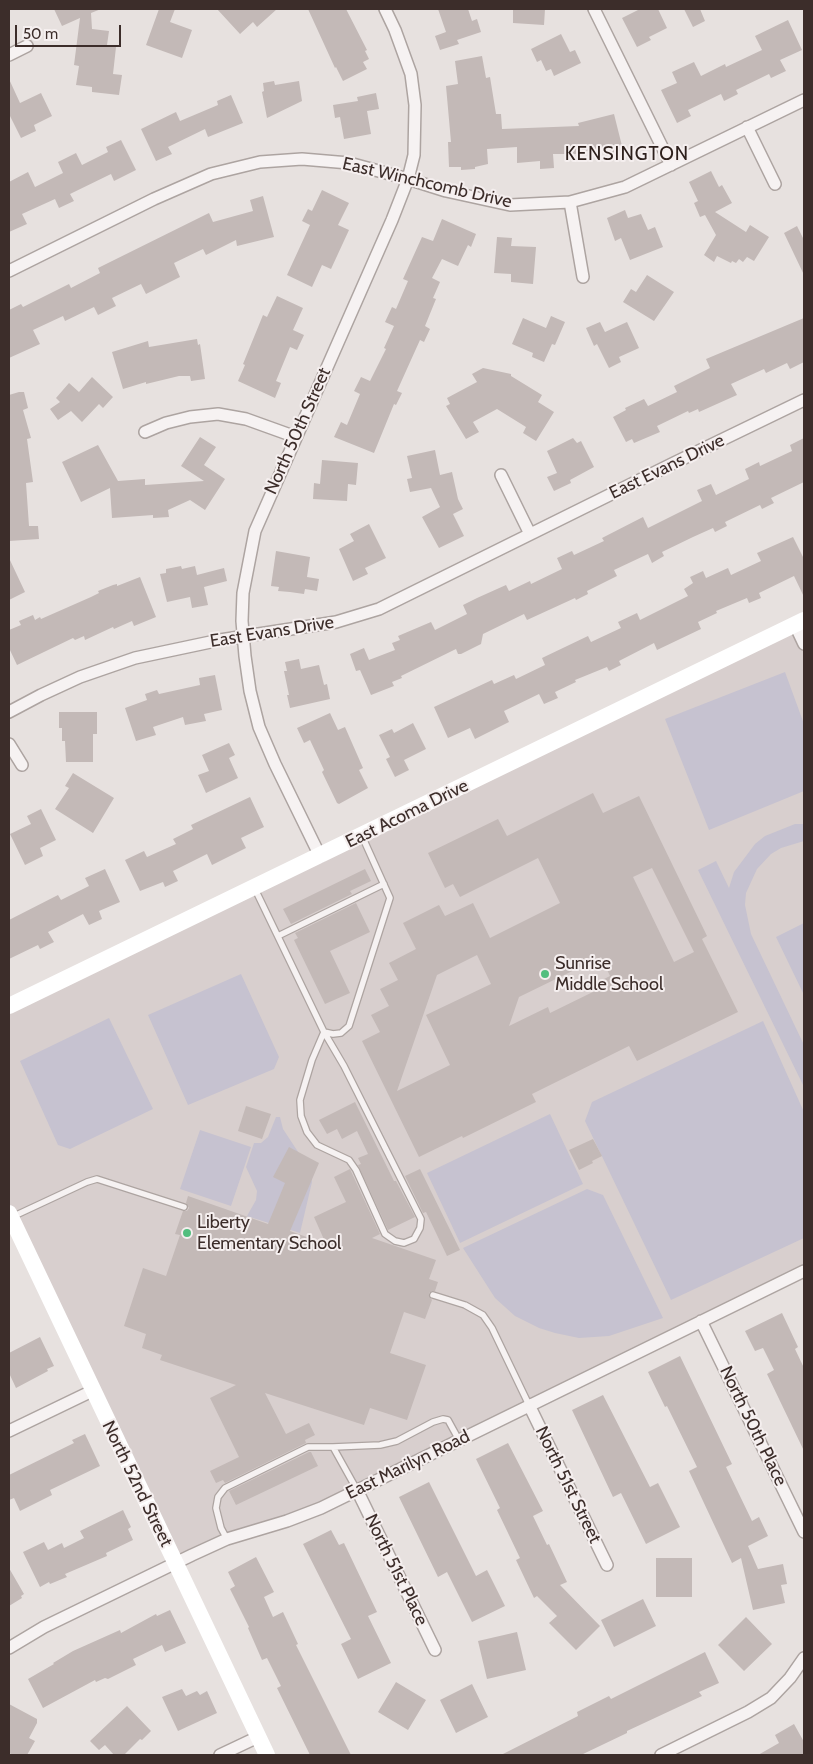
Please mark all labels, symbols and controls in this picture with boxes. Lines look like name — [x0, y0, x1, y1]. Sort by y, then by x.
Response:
scale bar — [18, 15, 124, 47]
text: 50 m — [23, 25, 58, 43]
district label: KENSINGTON — [564, 143, 690, 165]
street label: East Winchcomb Drive — [340, 153, 514, 213]
street label: North 50th Street — [260, 364, 336, 498]
street label: East Evans Drive — [606, 430, 728, 504]
street label: East Evans Drive — [208, 612, 336, 652]
street label: East Acoma Drive — [342, 775, 472, 853]
place label: Sunrise Middle School — [555, 953, 663, 996]
marker: Sunrise Middle School — [539, 968, 551, 980]
place label: Liberty Elementary School — [197, 1212, 341, 1254]
marker: Liberty Elementary School — [181, 1227, 193, 1239]
street label: North 50th Place — [715, 1363, 791, 1489]
street label: North 52nd Street — [97, 1418, 177, 1550]
street label: North 51st Street — [530, 1423, 606, 1547]
street label: East Marilyn Road — [343, 1426, 473, 1504]
street label: North 51st Place — [360, 1511, 432, 1629]

